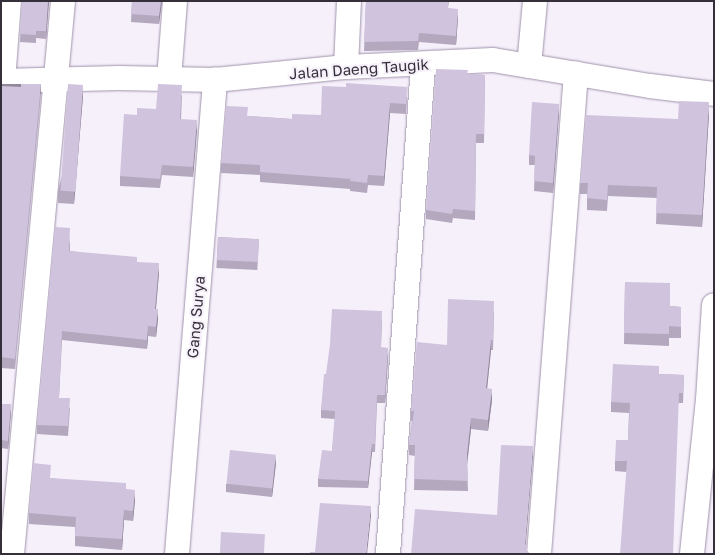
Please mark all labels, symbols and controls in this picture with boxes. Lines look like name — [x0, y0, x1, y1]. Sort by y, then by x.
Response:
street label: Jalan Daeng Taugik — [288, 55, 430, 83]
street label: Gang Surya — [183, 275, 209, 359]

